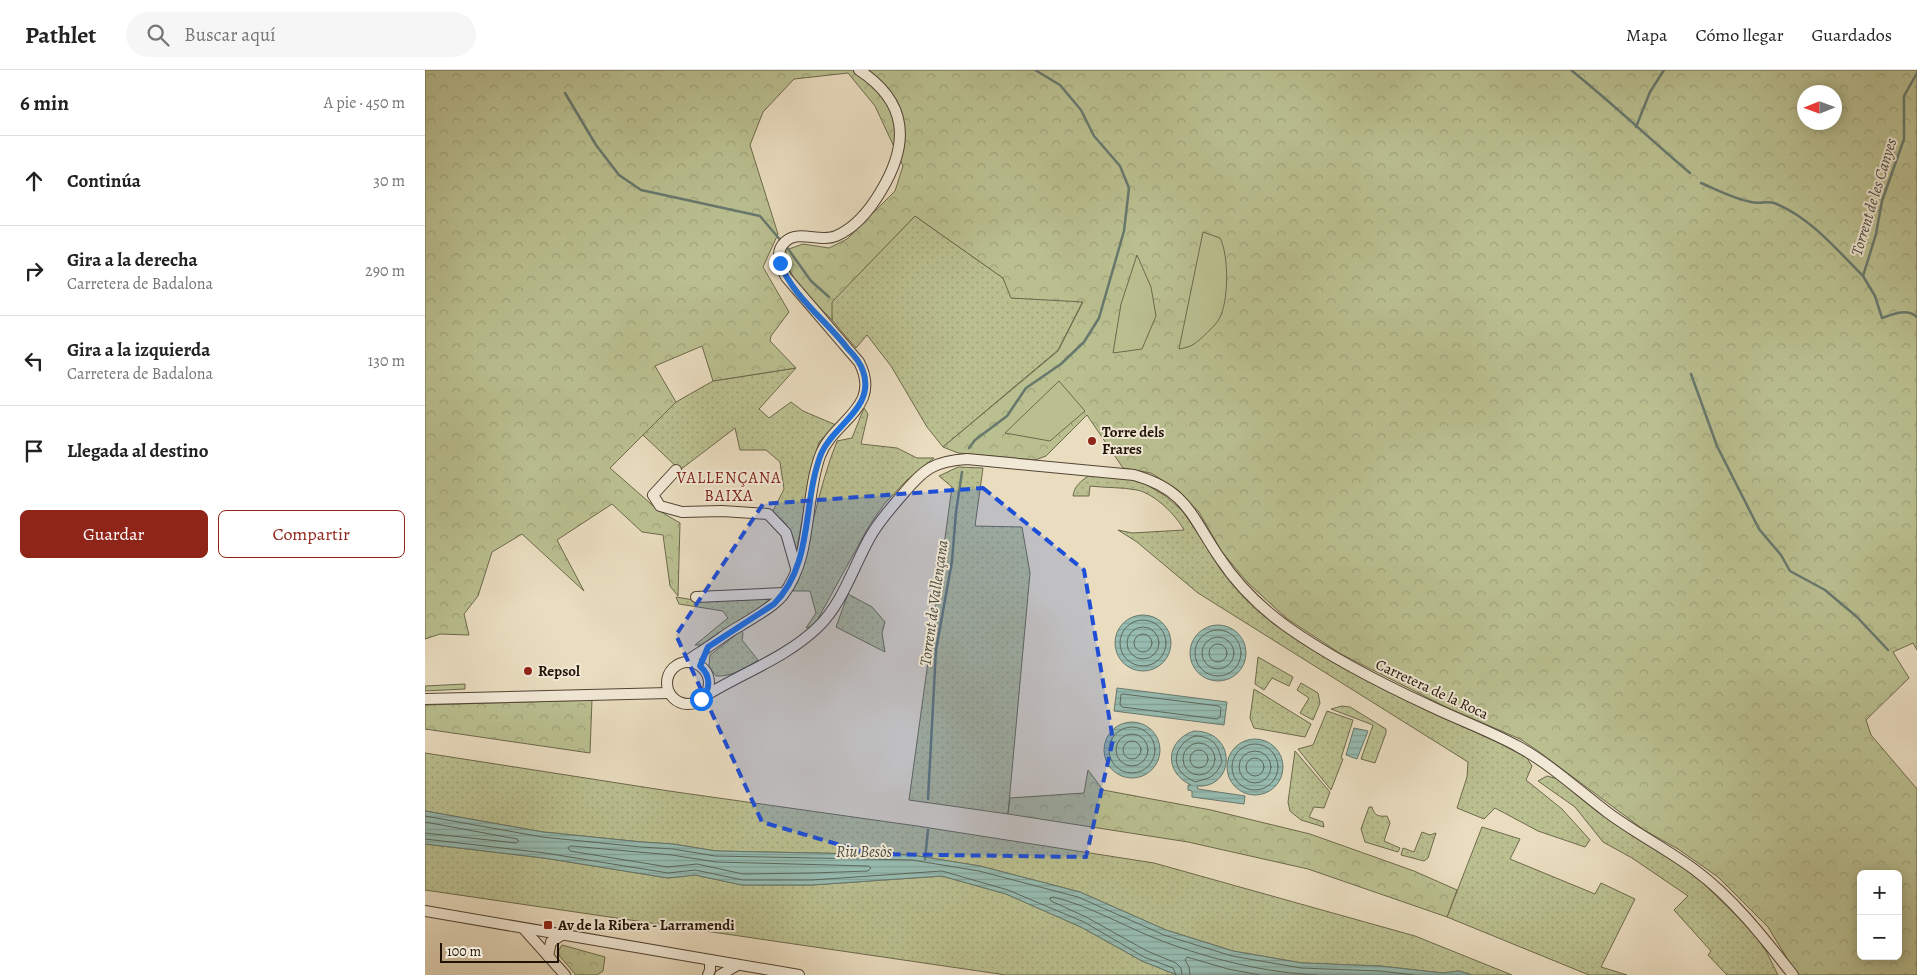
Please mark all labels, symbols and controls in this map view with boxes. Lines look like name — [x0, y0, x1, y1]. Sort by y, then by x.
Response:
search box — [126, 12, 476, 57]
text: Pathlet — [25, 19, 96, 51]
icon: search — [144, 21, 172, 49]
text: Buscar aquí — [184, 22, 276, 48]
text: Mapa — [1626, 23, 1667, 47]
text: Cómo llegar — [1695, 23, 1784, 47]
text: Guardados — [1812, 23, 1892, 47]
north arrow — [1797, 85, 1842, 130]
text: 6 min — [20, 89, 69, 117]
text: A pie · 450 m — [324, 92, 405, 114]
water label: Torrent de les Canyes — [1846, 135, 1902, 258]
icon: ahead — [20, 167, 48, 195]
text: Continúa — [67, 168, 141, 194]
text: 30 m — [373, 170, 405, 192]
text: Gira a la derecha — [67, 247, 198, 273]
route end — [769, 252, 792, 275]
icon: right — [20, 257, 48, 285]
text: 290 m — [365, 260, 405, 282]
text: Carretera de Badalona — [67, 273, 213, 295]
text: Gira a la izquierda — [67, 337, 210, 363]
icon: left — [20, 347, 48, 375]
text: 130 m — [368, 350, 405, 372]
text: Carretera de Badalona — [67, 363, 213, 385]
place label: Torre dels Frares — [1102, 422, 1164, 459]
marker: Torre dels Frares — [1086, 435, 1098, 447]
icon: arrive — [20, 437, 48, 465]
text: Llegada al destino — [67, 438, 209, 464]
district label: VALLENÇANA BAIXA — [675, 467, 782, 507]
button: Guardar — [20, 510, 208, 558]
button: Compartir — [218, 510, 405, 558]
water label: Torrent de Vallençana — [914, 538, 954, 667]
street label: Carretera de la Roca — [1372, 654, 1492, 724]
place label: Repsol — [538, 661, 580, 681]
marker: Repsol — [522, 665, 534, 677]
route start — [690, 688, 713, 711]
water label: Riu Besòs — [836, 841, 893, 863]
map controls — [1857, 870, 1902, 960]
button: + — [1857, 870, 1902, 915]
place label: Av de la Ribera - Larramendi — [557, 915, 735, 935]
button: − — [1857, 915, 1902, 960]
marker: Av de la Ribera - Larramendi — [542, 919, 554, 931]
scale bar — [440, 940, 559, 963]
text: 100 m — [447, 942, 481, 961]

